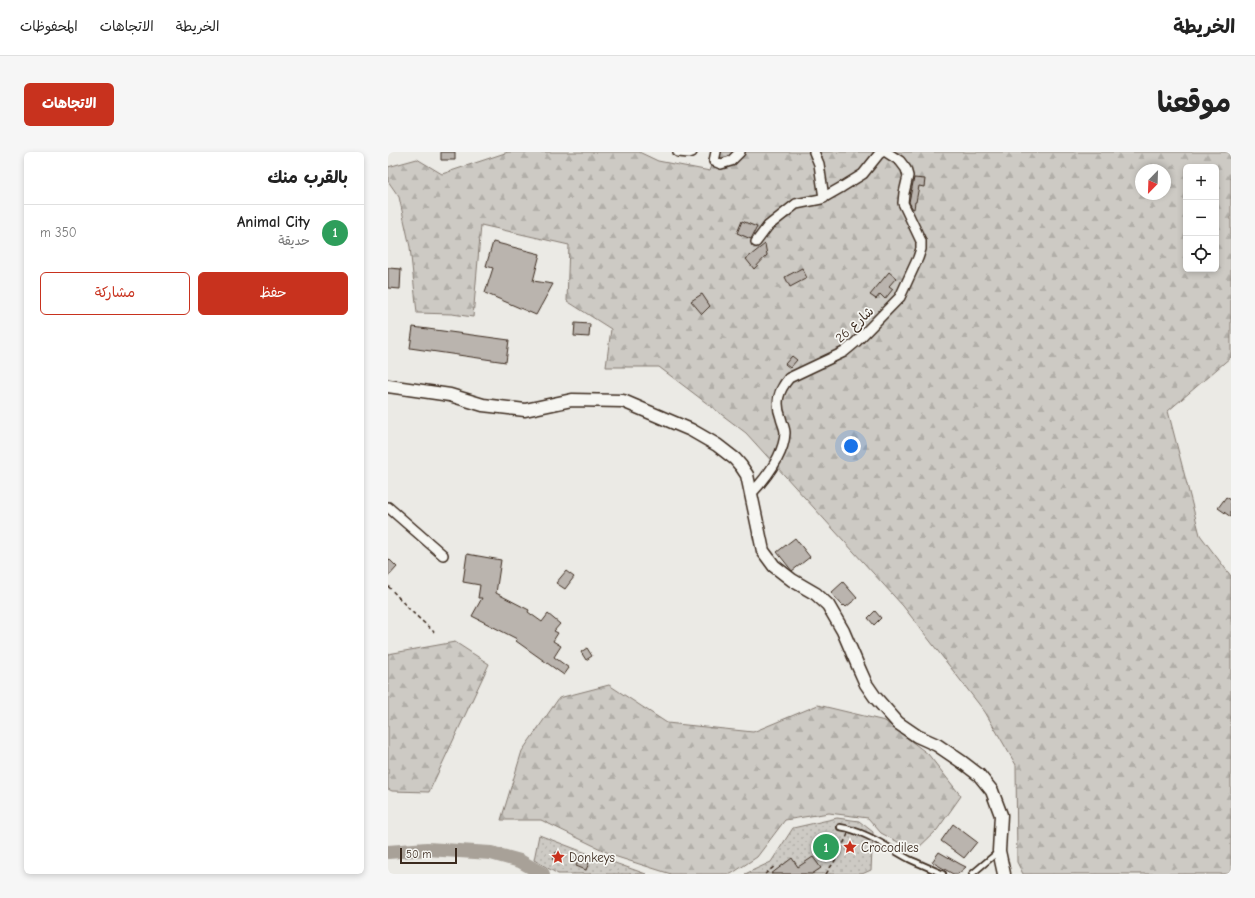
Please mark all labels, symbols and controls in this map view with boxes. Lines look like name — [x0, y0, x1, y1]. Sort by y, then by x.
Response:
text: الخريطة — [1173, 16, 1235, 38]
text: المحفوظات — [20, 18, 78, 35]
text: الاتجاهات — [100, 18, 154, 35]
text: الخريطة — [176, 18, 219, 35]
button: الاتجاهات — [24, 83, 114, 126]
text: موقعنا — [1157, 87, 1231, 119]
north arrow — [1135, 164, 1171, 200]
map controls — [1183, 164, 1219, 272]
button: + — [1183, 164, 1219, 200]
text: بالقرب منك — [267, 168, 348, 187]
button: − — [1183, 200, 1219, 236]
text: Animal City — [237, 213, 310, 231]
text: 350 m — [40, 225, 77, 240]
text: 1 — [332, 225, 338, 240]
text: حديقة — [278, 233, 310, 248]
button: locate — [1183, 236, 1219, 272]
button: مشاركة — [40, 272, 190, 315]
button: حفظ — [198, 272, 348, 315]
street label: شارع 26 — [832, 303, 878, 347]
your location — [841, 436, 861, 456]
pin: 1 — [813, 832, 839, 862]
place icon: Crocodiles — [842, 839, 858, 855]
place label: Crocodiles — [861, 840, 919, 855]
scale bar — [400, 846, 457, 865]
text: 50 m — [406, 848, 431, 861]
place icon: Donkeys — [550, 849, 566, 865]
place label: Donkeys — [569, 850, 615, 865]

